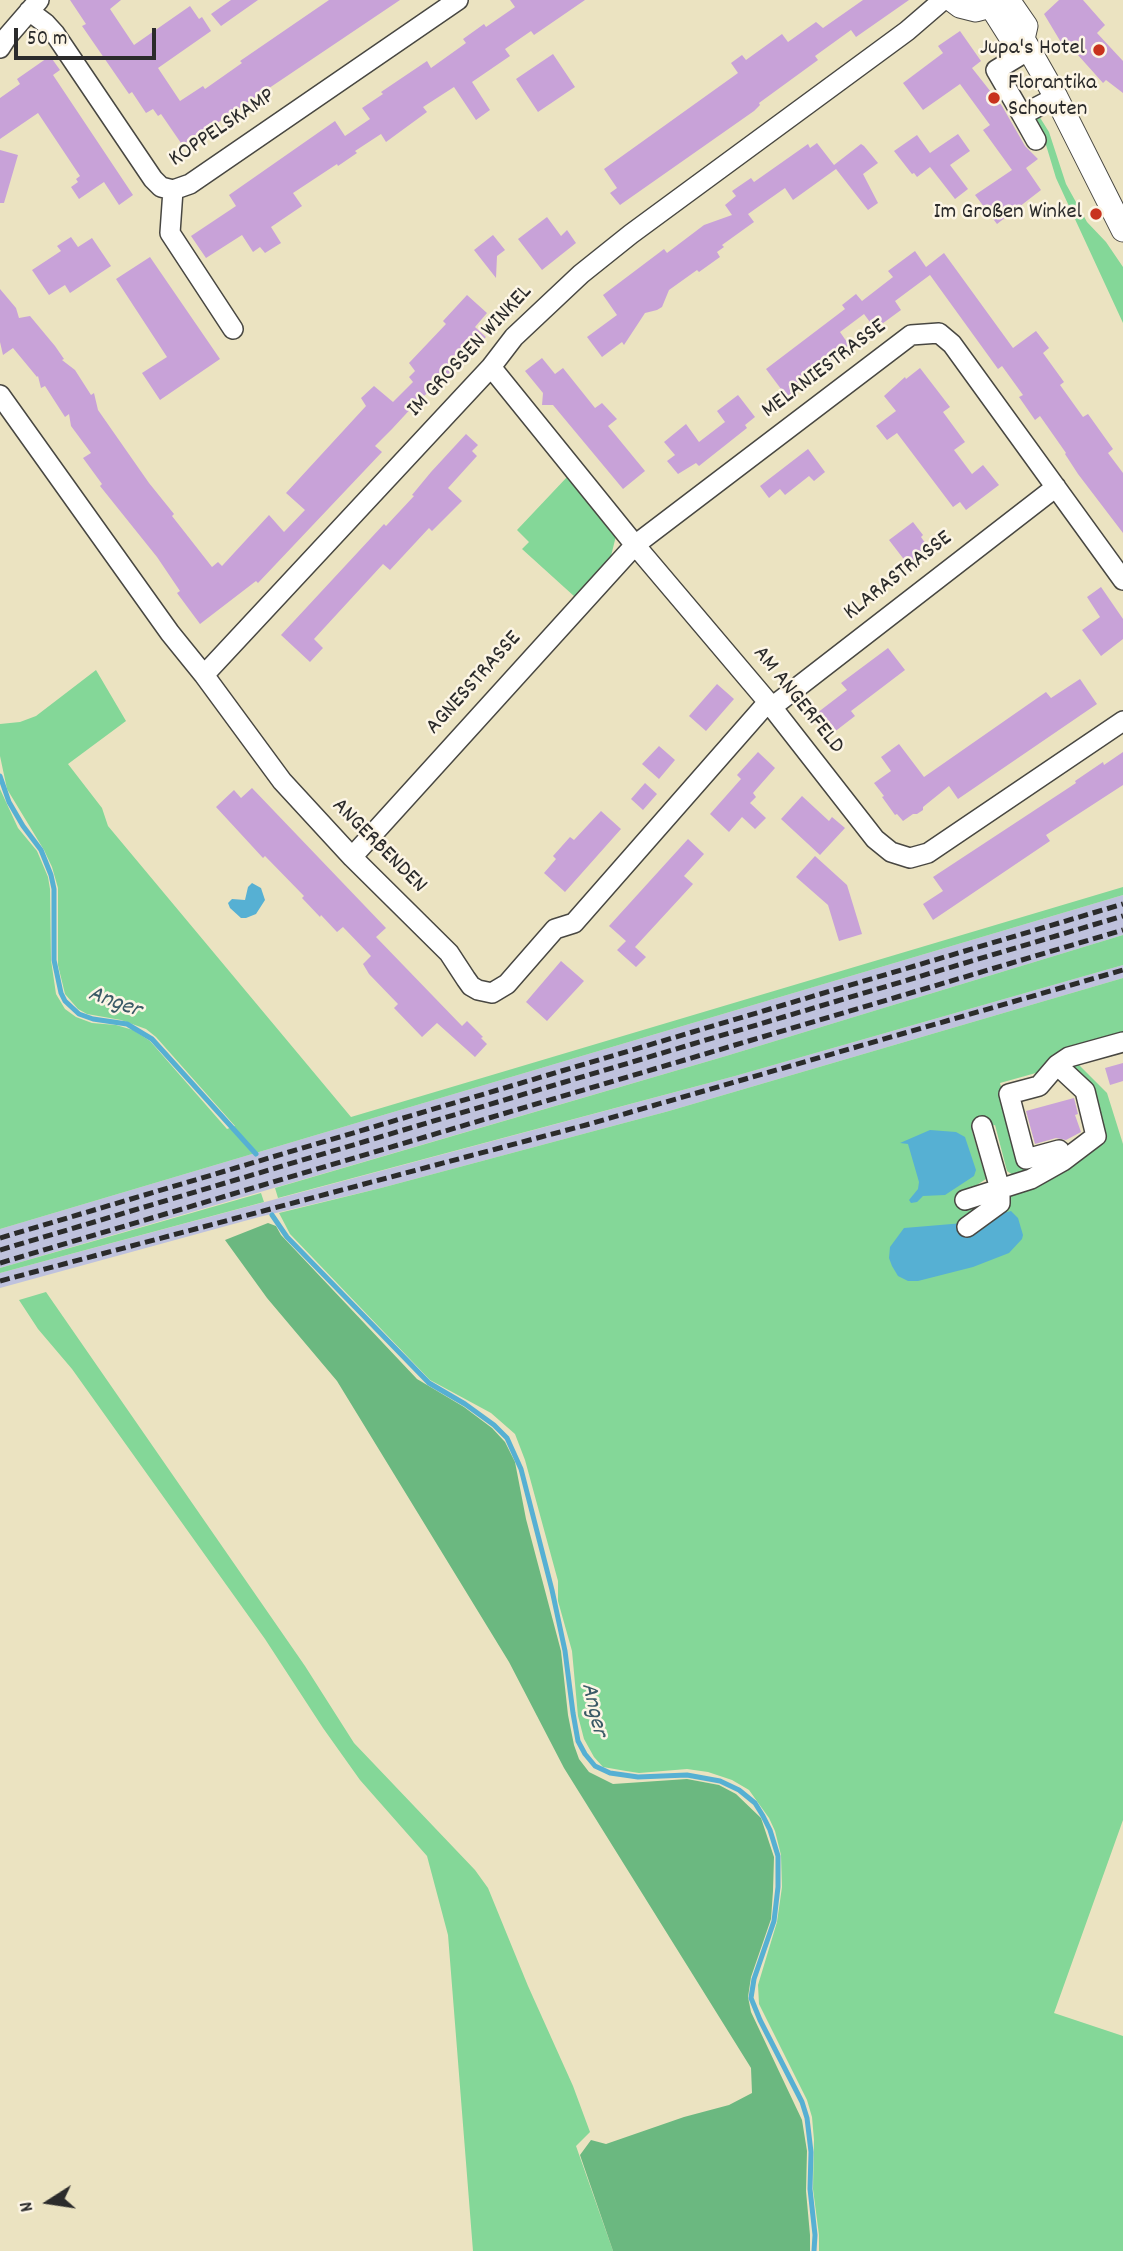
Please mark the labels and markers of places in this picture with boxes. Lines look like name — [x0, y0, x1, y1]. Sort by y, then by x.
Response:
place label: Jupa's Hotel — [980, 36, 1085, 64]
marker: Jupa's Hotel — [1091, 42, 1107, 58]
place label: Florantika Schouten — [1008, 71, 1097, 125]
marker: Florantika Schouten — [986, 90, 1002, 106]
place label: Im Großen Winkel — [933, 200, 1082, 228]
marker: Im Großen Winkel — [1088, 206, 1104, 222]

